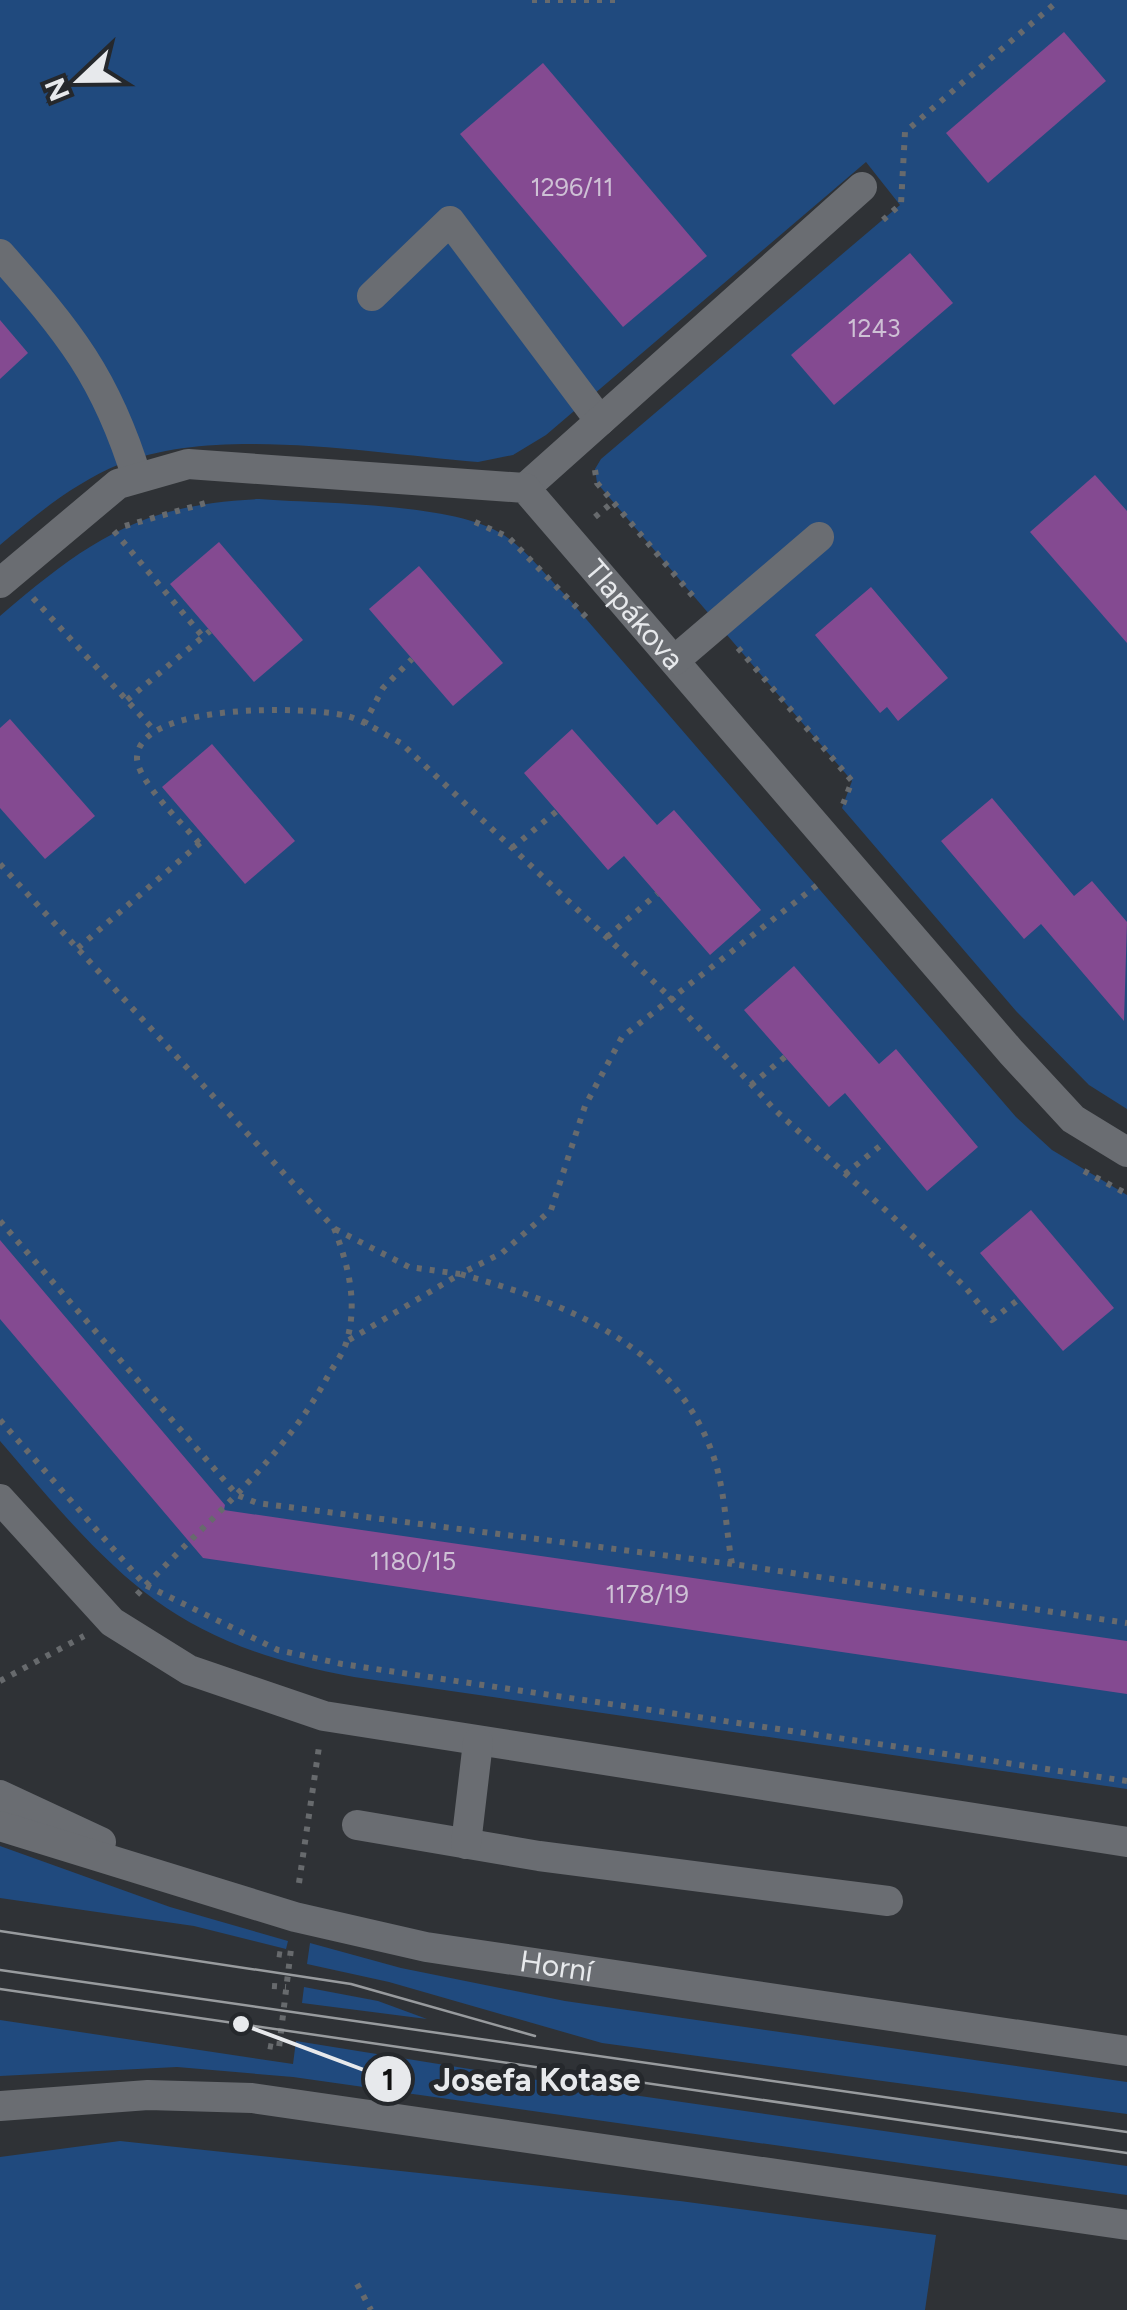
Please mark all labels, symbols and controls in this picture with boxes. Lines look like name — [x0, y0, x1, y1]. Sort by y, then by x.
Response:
north arrow — [30, 30, 130, 130]
text: N — [37, 73, 77, 106]
house number: 1296/11 — [531, 172, 613, 202]
house number: 1243 — [847, 313, 901, 343]
street label: Tlapákova — [577, 552, 692, 677]
house number: 1180/15 — [370, 1546, 456, 1576]
house number: 1178/19 — [605, 1579, 689, 1609]
street label: Horní — [517, 1942, 598, 1990]
callout: Josefa Kotase — [363, 2048, 660, 2110]
text: 1 — [382, 2061, 394, 2098]
text: Josefa Kotase — [434, 2061, 641, 2099]

